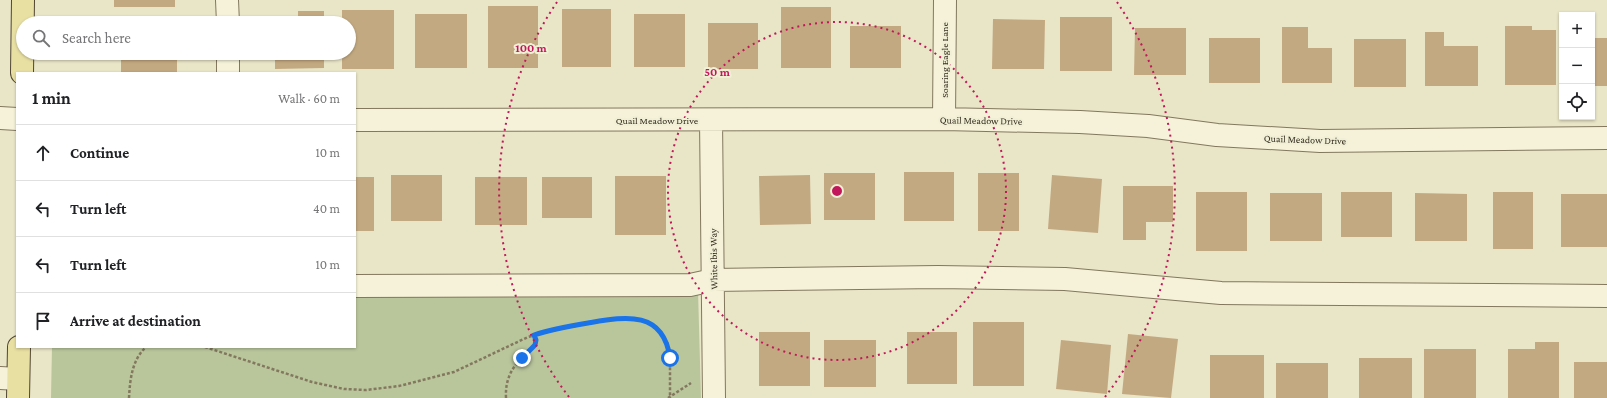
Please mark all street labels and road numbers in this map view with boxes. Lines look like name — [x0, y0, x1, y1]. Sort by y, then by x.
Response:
street label: Soaring Eagle Lane — [939, 22, 950, 98]
street label: Quail Meadow Drive — [940, 114, 1023, 127]
street label: Quail Meadow Drive — [616, 115, 699, 126]
street label: Quail Meadow Drive — [1264, 133, 1347, 146]
street label: White Ibis Way — [707, 228, 720, 290]

